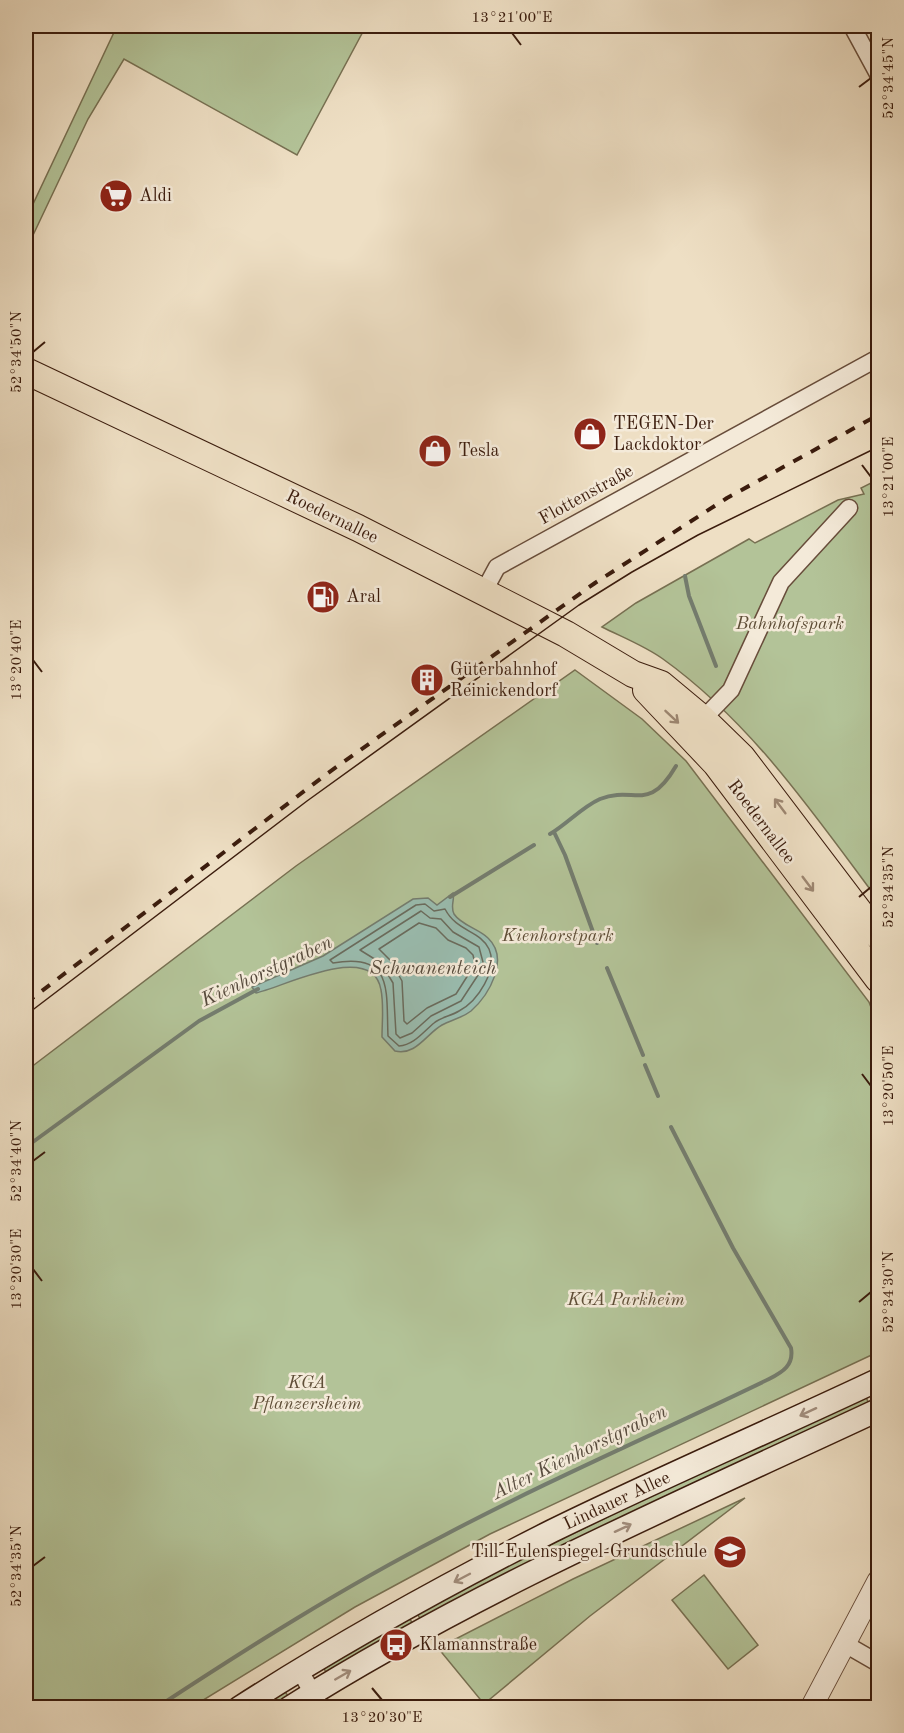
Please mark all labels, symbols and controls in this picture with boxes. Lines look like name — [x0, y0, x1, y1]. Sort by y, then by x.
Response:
text: 13°21'00"E — [472, 11, 552, 26]
text: 52°34'45"N — [882, 37, 897, 119]
supermarket icon: Aldi — [98, 178, 134, 214]
place label: Aldi — [139, 187, 172, 205]
text: 52°34'50"N — [10, 311, 25, 393]
place label: TEGEN-Der Lackdoktor — [613, 415, 714, 454]
shop icon: TEGEN-Der Lackdoktor — [572, 416, 608, 452]
shop icon: Tesla — [417, 433, 453, 469]
text: 13°21'00"E — [882, 437, 897, 517]
place label: Tesla — [458, 442, 500, 460]
street label: Flottenstraße — [536, 462, 636, 528]
street label: Roedernallee — [283, 487, 381, 547]
fuel station icon: Aral — [305, 579, 341, 615]
place label: Aral — [346, 588, 381, 606]
park label: Bahnhofspark — [735, 615, 844, 633]
text: 13°20'40"E — [10, 620, 25, 700]
place label: Güterbahnhof Reinickendorf — [450, 661, 559, 700]
building icon: Güterbahnhof Reinickendorf — [409, 662, 445, 698]
one-way arrow — [664, 709, 679, 723]
street label: Roedernallee — [724, 777, 798, 867]
one-way arrow — [774, 798, 787, 814]
text: 52°34'35"N — [882, 846, 897, 928]
one-way arrow — [801, 876, 814, 892]
park label: Kienhorstpark — [501, 927, 614, 945]
water label: Kienhorstgraben — [197, 933, 336, 1012]
water label: Schwanenteich — [369, 959, 497, 979]
text: 13°20'50"E — [882, 1046, 897, 1126]
text: 52°34'40"N — [10, 1120, 25, 1202]
text: 13°20'30"E — [10, 1229, 25, 1309]
text: 52°34'30"N — [882, 1251, 897, 1333]
park label: KGA Parkheim — [566, 1291, 685, 1309]
park label: KGA Pflanzersheim — [251, 1374, 362, 1413]
water label: Alter Kienhorstgraben — [489, 1402, 671, 1504]
one-way arrow — [799, 1408, 817, 1419]
street label: Lindauer Allee — [561, 1468, 673, 1534]
one-way arrow — [613, 1521, 631, 1533]
text: 52°34'35"N — [10, 1525, 25, 1607]
school or university icon: Till-Eulenspiegel-Grundschule — [712, 1534, 748, 1570]
place label: Till-Eulenspiegel-Grundschule — [471, 1543, 707, 1561]
one-way arrow — [453, 1573, 471, 1584]
bus stop icon: Klamannstraße — [378, 1627, 414, 1663]
place label: Klamannstraße — [419, 1636, 537, 1654]
one-way arrow — [334, 1668, 351, 1680]
text: 13°20'30"E — [342, 1711, 422, 1726]

